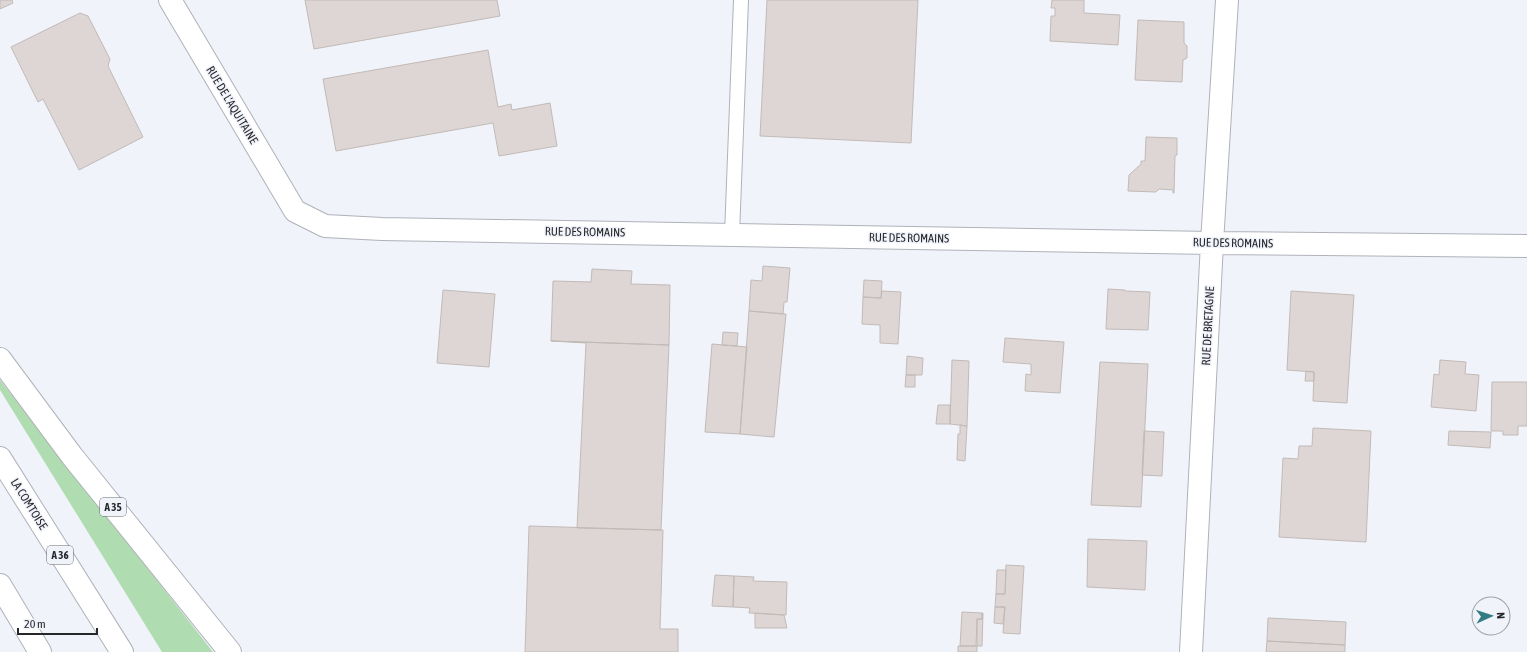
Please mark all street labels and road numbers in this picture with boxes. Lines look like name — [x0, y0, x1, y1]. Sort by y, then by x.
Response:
street label: RUE DE L'AQUITAINE — [203, 64, 261, 146]
street label: RUE DES ROMAINS — [545, 224, 625, 240]
street label: RUE DES ROMAINS — [869, 230, 949, 246]
street label: RUE DES ROMAINS — [1193, 235, 1273, 251]
street label: RUE DE BRETAGNE — [1199, 286, 1217, 366]
street label: LA COMTOISE — [8, 476, 50, 532]
road number: A 35 — [100, 498, 126, 516]
road number: A 36 — [47, 546, 73, 564]

